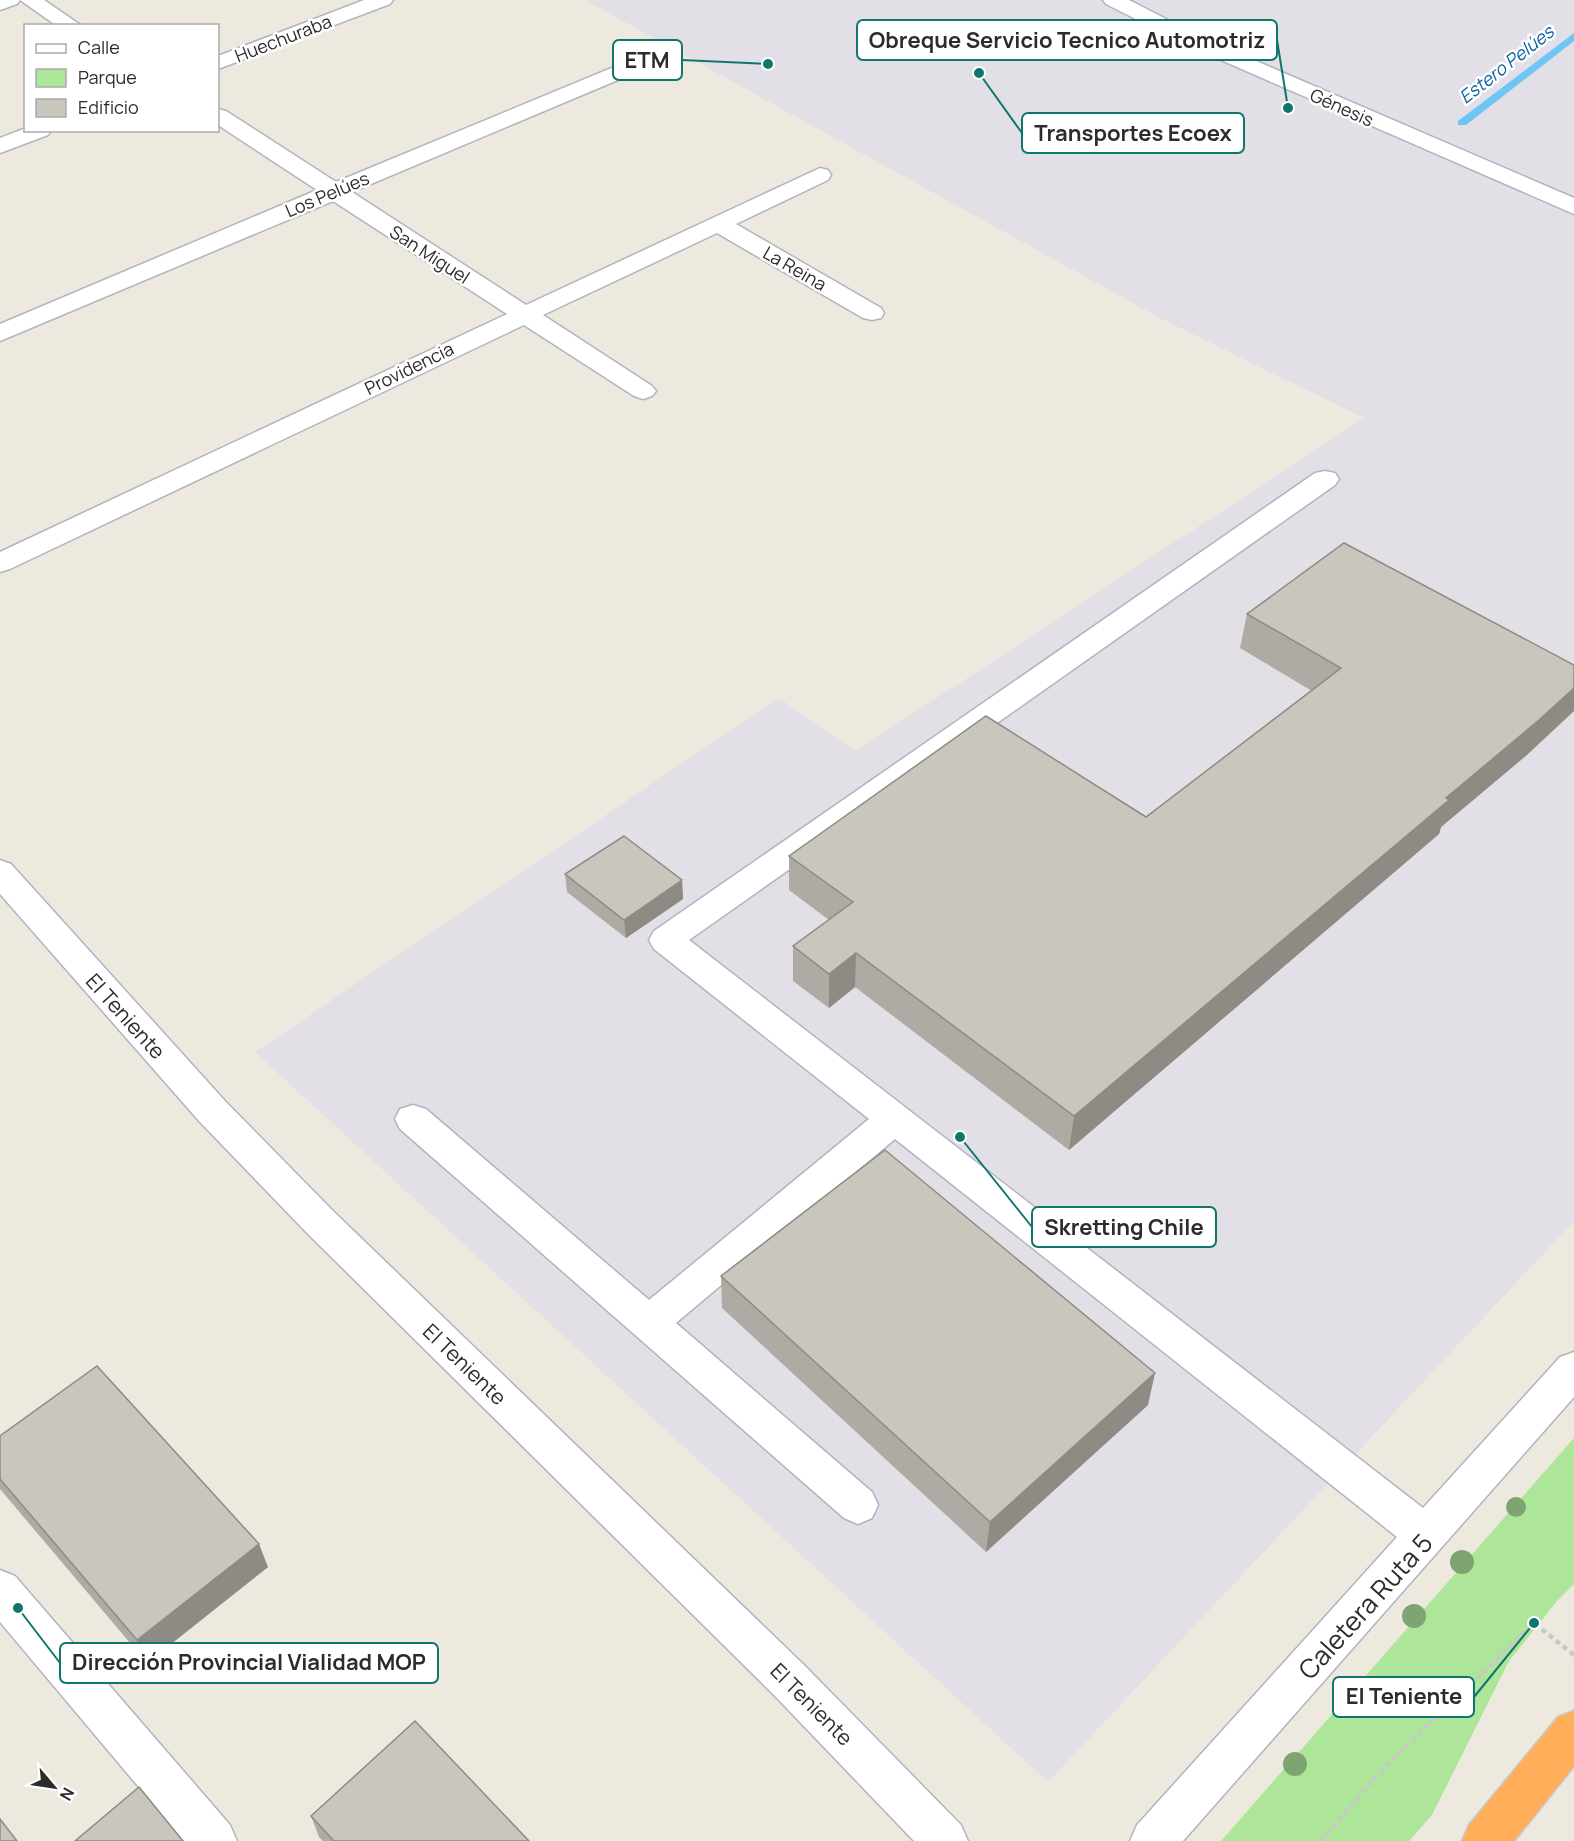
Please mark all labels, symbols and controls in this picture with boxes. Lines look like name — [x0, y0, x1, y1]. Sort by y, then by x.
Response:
street label: Huechuraba — [231, 9, 335, 67]
water label: Estero Pelúes — [1454, 19, 1559, 109]
callout: Obreque Servicio Tecnico Automotriz — [857, 20, 1277, 60]
legend — [24, 24, 219, 132]
text: Obreque Servicio Tecnico Automotriz — [869, 25, 1265, 55]
text: Calle — [78, 35, 120, 59]
callout: ETM — [613, 40, 682, 80]
text: ETM — [624, 45, 670, 75]
text: Parque — [78, 65, 137, 89]
street label: Génesis — [1306, 82, 1378, 132]
text: Edificio — [78, 95, 139, 119]
callout: Transportes Ecoex — [1022, 113, 1244, 153]
text: Transportes Ecoex — [1034, 118, 1232, 148]
street label: Los Pelúes — [281, 166, 373, 222]
street label: San Miguel — [385, 219, 475, 289]
street label: La Reina — [759, 240, 831, 296]
street label: Providencia — [360, 336, 458, 400]
street label: El Teniente — [80, 967, 172, 1065]
callout: Skretting Chile — [1032, 1207, 1216, 1247]
text: Skretting Chile — [1044, 1212, 1204, 1242]
street label: El Teniente — [417, 1317, 513, 1411]
street label: Caletera Ruta 5 — [1290, 1525, 1440, 1687]
callout: Dirección Provincial Vialidad MOP — [60, 1643, 438, 1683]
text: Dirección Provincial Vialidad MOP — [72, 1647, 426, 1677]
street label: El Teniente — [765, 1657, 859, 1751]
callout: El Teniente — [1333, 1677, 1474, 1717]
text: El Teniente — [1346, 1681, 1462, 1711]
north arrow — [24, 1757, 84, 1817]
text: N — [55, 1784, 80, 1805]

